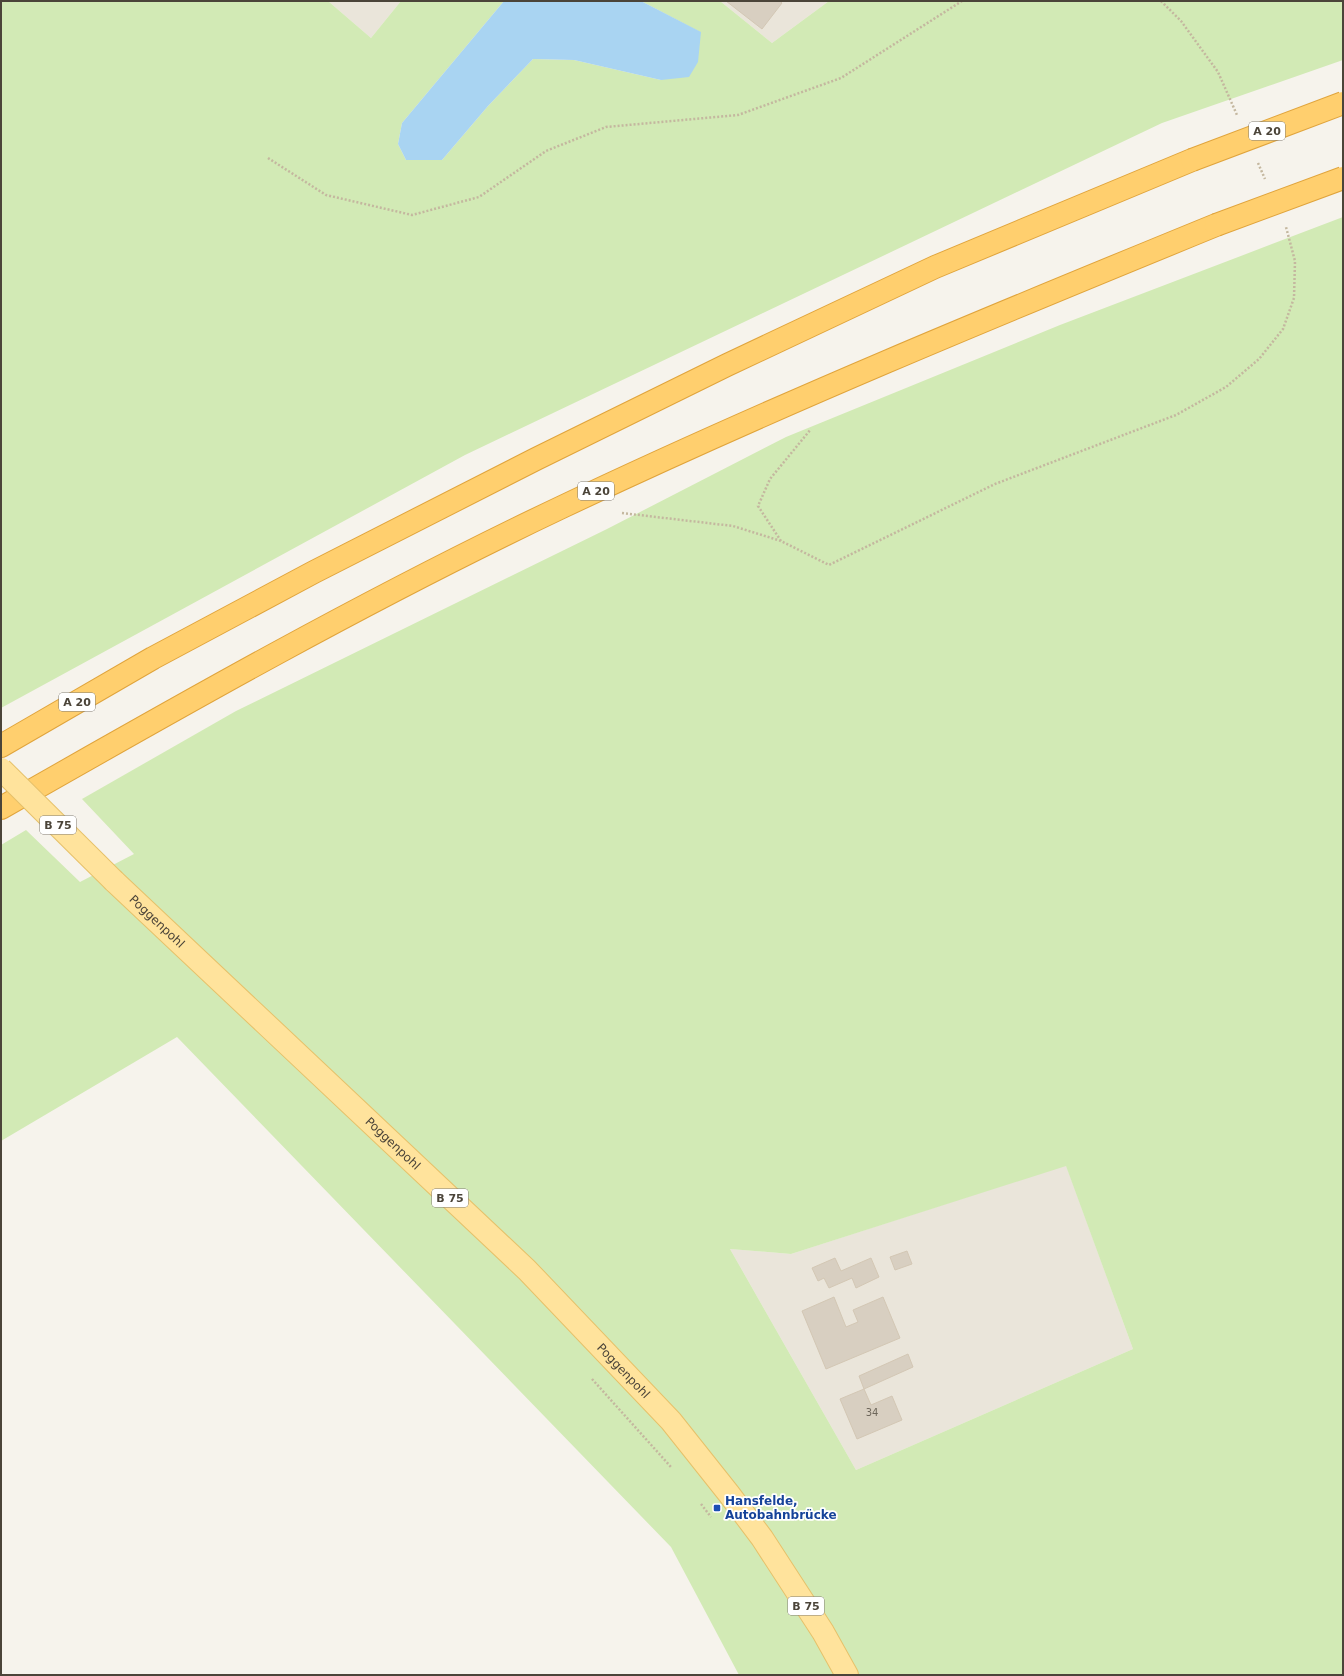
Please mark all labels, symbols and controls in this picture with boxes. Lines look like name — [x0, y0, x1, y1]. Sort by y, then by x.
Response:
road number: A 20 — [1249, 122, 1285, 140]
road number: A 20 — [578, 482, 614, 500]
road number: A 20 — [59, 693, 95, 711]
road number: B 75 — [40, 816, 76, 834]
street label: Poggenpohl — [127, 892, 187, 951]
street label: Poggenpohl — [362, 1114, 423, 1173]
road number: B 75 — [432, 1189, 468, 1207]
street label: Poggenpohl — [594, 1341, 653, 1401]
house number: 34 — [866, 1407, 878, 1418]
place label: Hansfelde, Autobahnbrücke — [725, 1494, 837, 1522]
marker: Hansfelde, Autobahnbrücke — [712, 1503, 722, 1513]
road number: B 75 — [788, 1597, 824, 1615]

